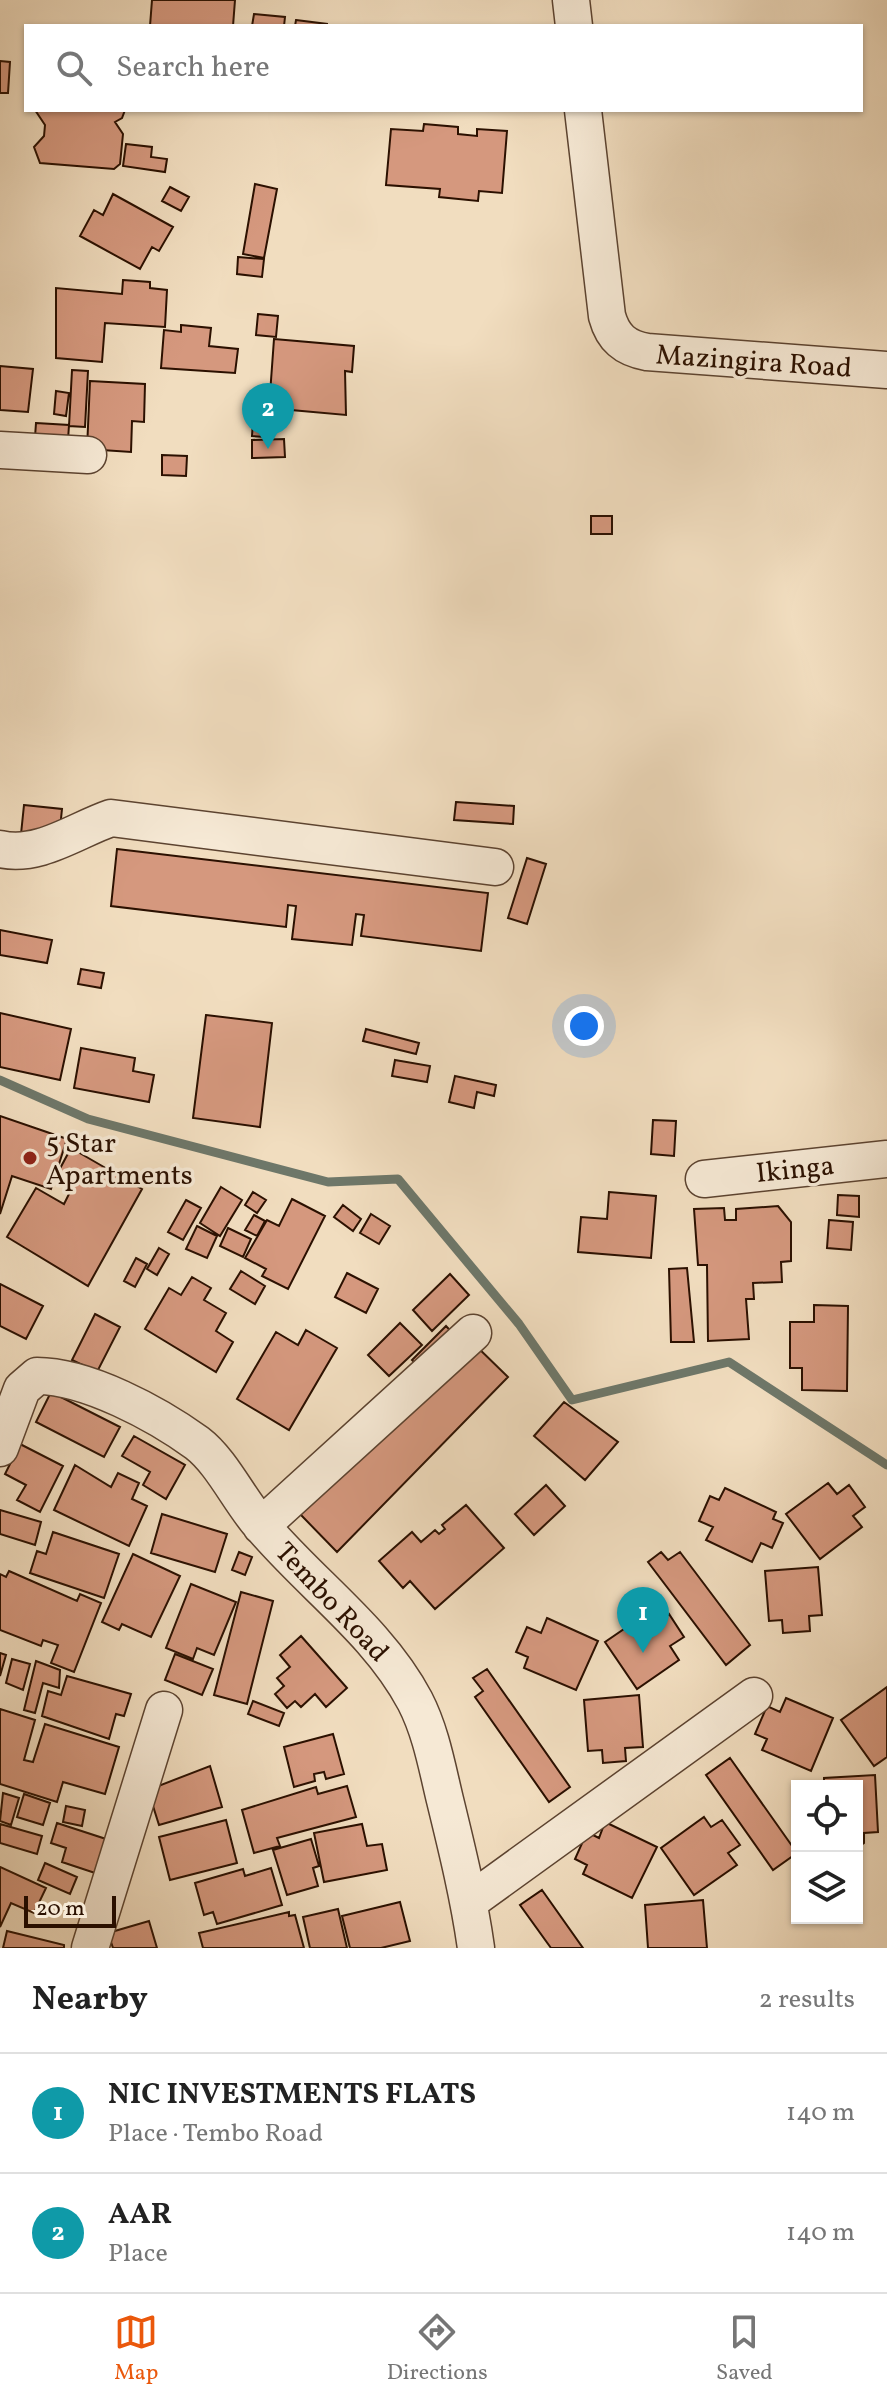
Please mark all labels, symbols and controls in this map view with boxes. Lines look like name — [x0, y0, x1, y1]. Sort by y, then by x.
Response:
search box — [24, 24, 863, 112]
icon: search — [52, 46, 96, 90]
text: Search here — [116, 47, 270, 89]
street label: Mazingira Road — [654, 336, 853, 389]
pin: 2 — [242, 383, 294, 449]
your location — [564, 1006, 604, 1046]
place label: 5 Star Apartments — [46, 1125, 193, 1196]
street label: Ikinga — [754, 1147, 836, 1194]
marker: 5 Star Apartments — [21, 1149, 39, 1167]
street label: Tembo Road — [265, 1534, 397, 1671]
pin: 1 — [617, 1587, 669, 1653]
map controls — [791, 1780, 863, 1924]
button: locate — [791, 1780, 863, 1852]
button: layers — [791, 1852, 863, 1924]
scale bar — [24, 1892, 116, 1928]
text: 20 m — [36, 1894, 85, 1925]
text: Nearby — [32, 1977, 148, 2024]
text: 2 results — [759, 1982, 855, 2018]
text: NIC INVESTMENTS FLATS — [108, 2074, 476, 2116]
text: 1 — [53, 2095, 63, 2131]
text: 140 m — [786, 2095, 855, 2131]
text: Place · Tembo Road — [108, 2116, 323, 2152]
text: AAR — [108, 2194, 172, 2236]
text: 2 — [51, 2215, 65, 2251]
text: 140 m — [786, 2215, 855, 2251]
text: Place — [108, 2236, 168, 2272]
tab: Map — [114, 2310, 158, 2389]
tab: Directions — [387, 2310, 488, 2389]
tab: Saved — [716, 2310, 773, 2389]

